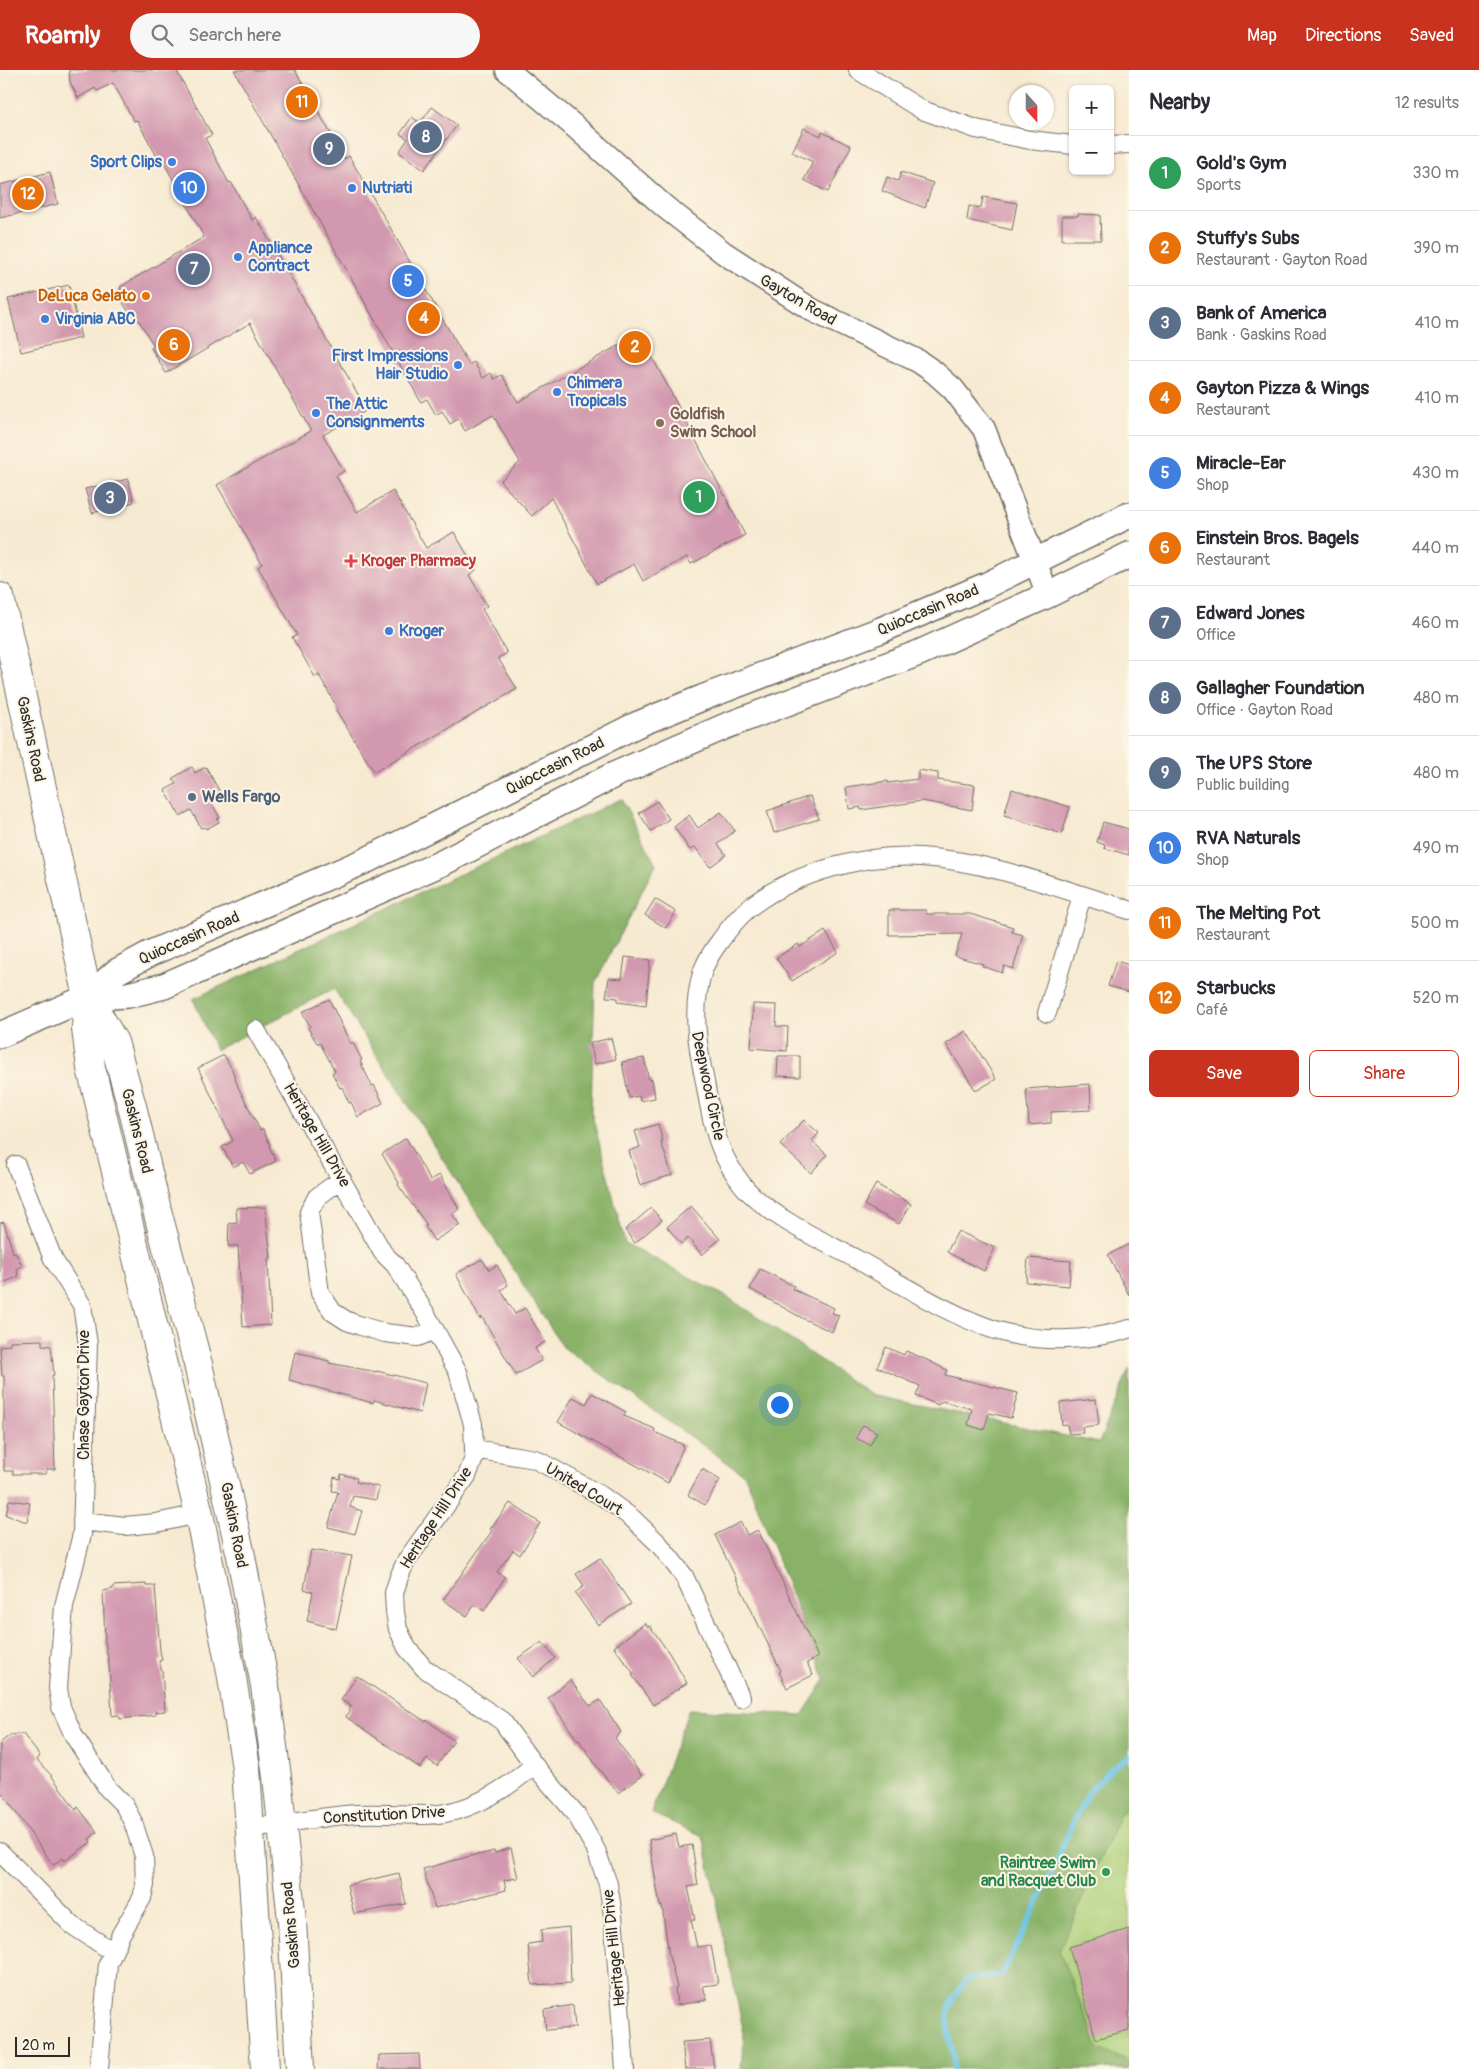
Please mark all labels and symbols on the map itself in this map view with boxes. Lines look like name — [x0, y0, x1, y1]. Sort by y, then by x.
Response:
pin: 11 — [286, 83, 318, 121]
north arrow — [1009, 85, 1054, 130]
pin: 8 — [410, 118, 442, 156]
pin: 9 — [313, 130, 345, 168]
place label: Sport Clips — [90, 152, 163, 172]
marker: Sport Clips — [166, 156, 178, 168]
pin: 10 — [173, 169, 205, 207]
pin: 12 — [12, 175, 44, 213]
place label: Nutriati — [362, 178, 412, 198]
marker: Nutriati — [346, 182, 358, 194]
place label: Appliance Contract — [248, 238, 313, 276]
pin: 7 — [178, 250, 210, 288]
marker: Appliance Contract — [232, 251, 244, 263]
pin: 5 — [392, 262, 424, 300]
street label: Gayton Road — [756, 270, 840, 330]
place label: DeLuca Gelato — [38, 286, 136, 306]
marker: DeLuca Gelato — [140, 290, 152, 302]
pin: 4 — [408, 299, 440, 337]
place label: Virginia ABC — [55, 309, 136, 329]
marker: Virginia ABC — [39, 313, 51, 325]
pin: 6 — [158, 326, 190, 364]
pin: 2 — [619, 328, 651, 366]
place label: First Impressions Hair Studio — [332, 346, 449, 384]
marker: First Impressions Hair Studio — [452, 359, 464, 371]
place label: Chimera Tropicals — [566, 373, 627, 411]
marker: Chimera Tropicals — [551, 386, 563, 398]
place label: The Attic Consignments — [325, 394, 425, 432]
place label: Goldfish Swim School — [670, 404, 756, 442]
marker: The Attic Consignments — [310, 407, 322, 419]
marker: Goldfish Swim School — [654, 417, 666, 429]
pin: 1 — [683, 478, 715, 516]
pin: 3 — [94, 479, 126, 517]
place label: Kroger Pharmacy — [361, 551, 476, 571]
marker: Kroger Pharmacy — [345, 555, 357, 567]
street label: Quioccasin Road — [874, 580, 982, 640]
place label: Kroger — [399, 621, 445, 641]
marker: Kroger — [383, 625, 395, 637]
street label: Gaskins Road — [12, 694, 50, 784]
street label: Quioccasin Road — [502, 732, 608, 800]
place label: Wells Fargo — [202, 787, 281, 807]
marker: Wells Fargo — [186, 791, 198, 803]
street label: Quioccasin Road — [135, 907, 243, 969]
street label: Deepwood Circle — [687, 1030, 729, 1142]
street label: Heritage Hill Drive — [279, 1079, 355, 1191]
street label: Gaskins Road — [117, 1086, 157, 1176]
street label: Chase Gayton Drive — [74, 1330, 94, 1460]
your location — [767, 1392, 793, 1418]
street label: United Court — [542, 1458, 627, 1520]
street label: Heritage Hill Drive — [396, 1463, 476, 1573]
street label: Gaskins Road — [216, 1480, 252, 1570]
street label: Constitution Drive — [322, 1802, 446, 1828]
place label: Raintree Swim and Racquet Club — [981, 1853, 1096, 1891]
marker: Raintree Swim and Racquet Club — [1100, 1866, 1112, 1878]
street label: Gaskins Road — [277, 1881, 305, 1969]
street label: Heritage Hill Drive — [598, 1888, 630, 2007]
scale bar — [15, 2034, 70, 2057]

